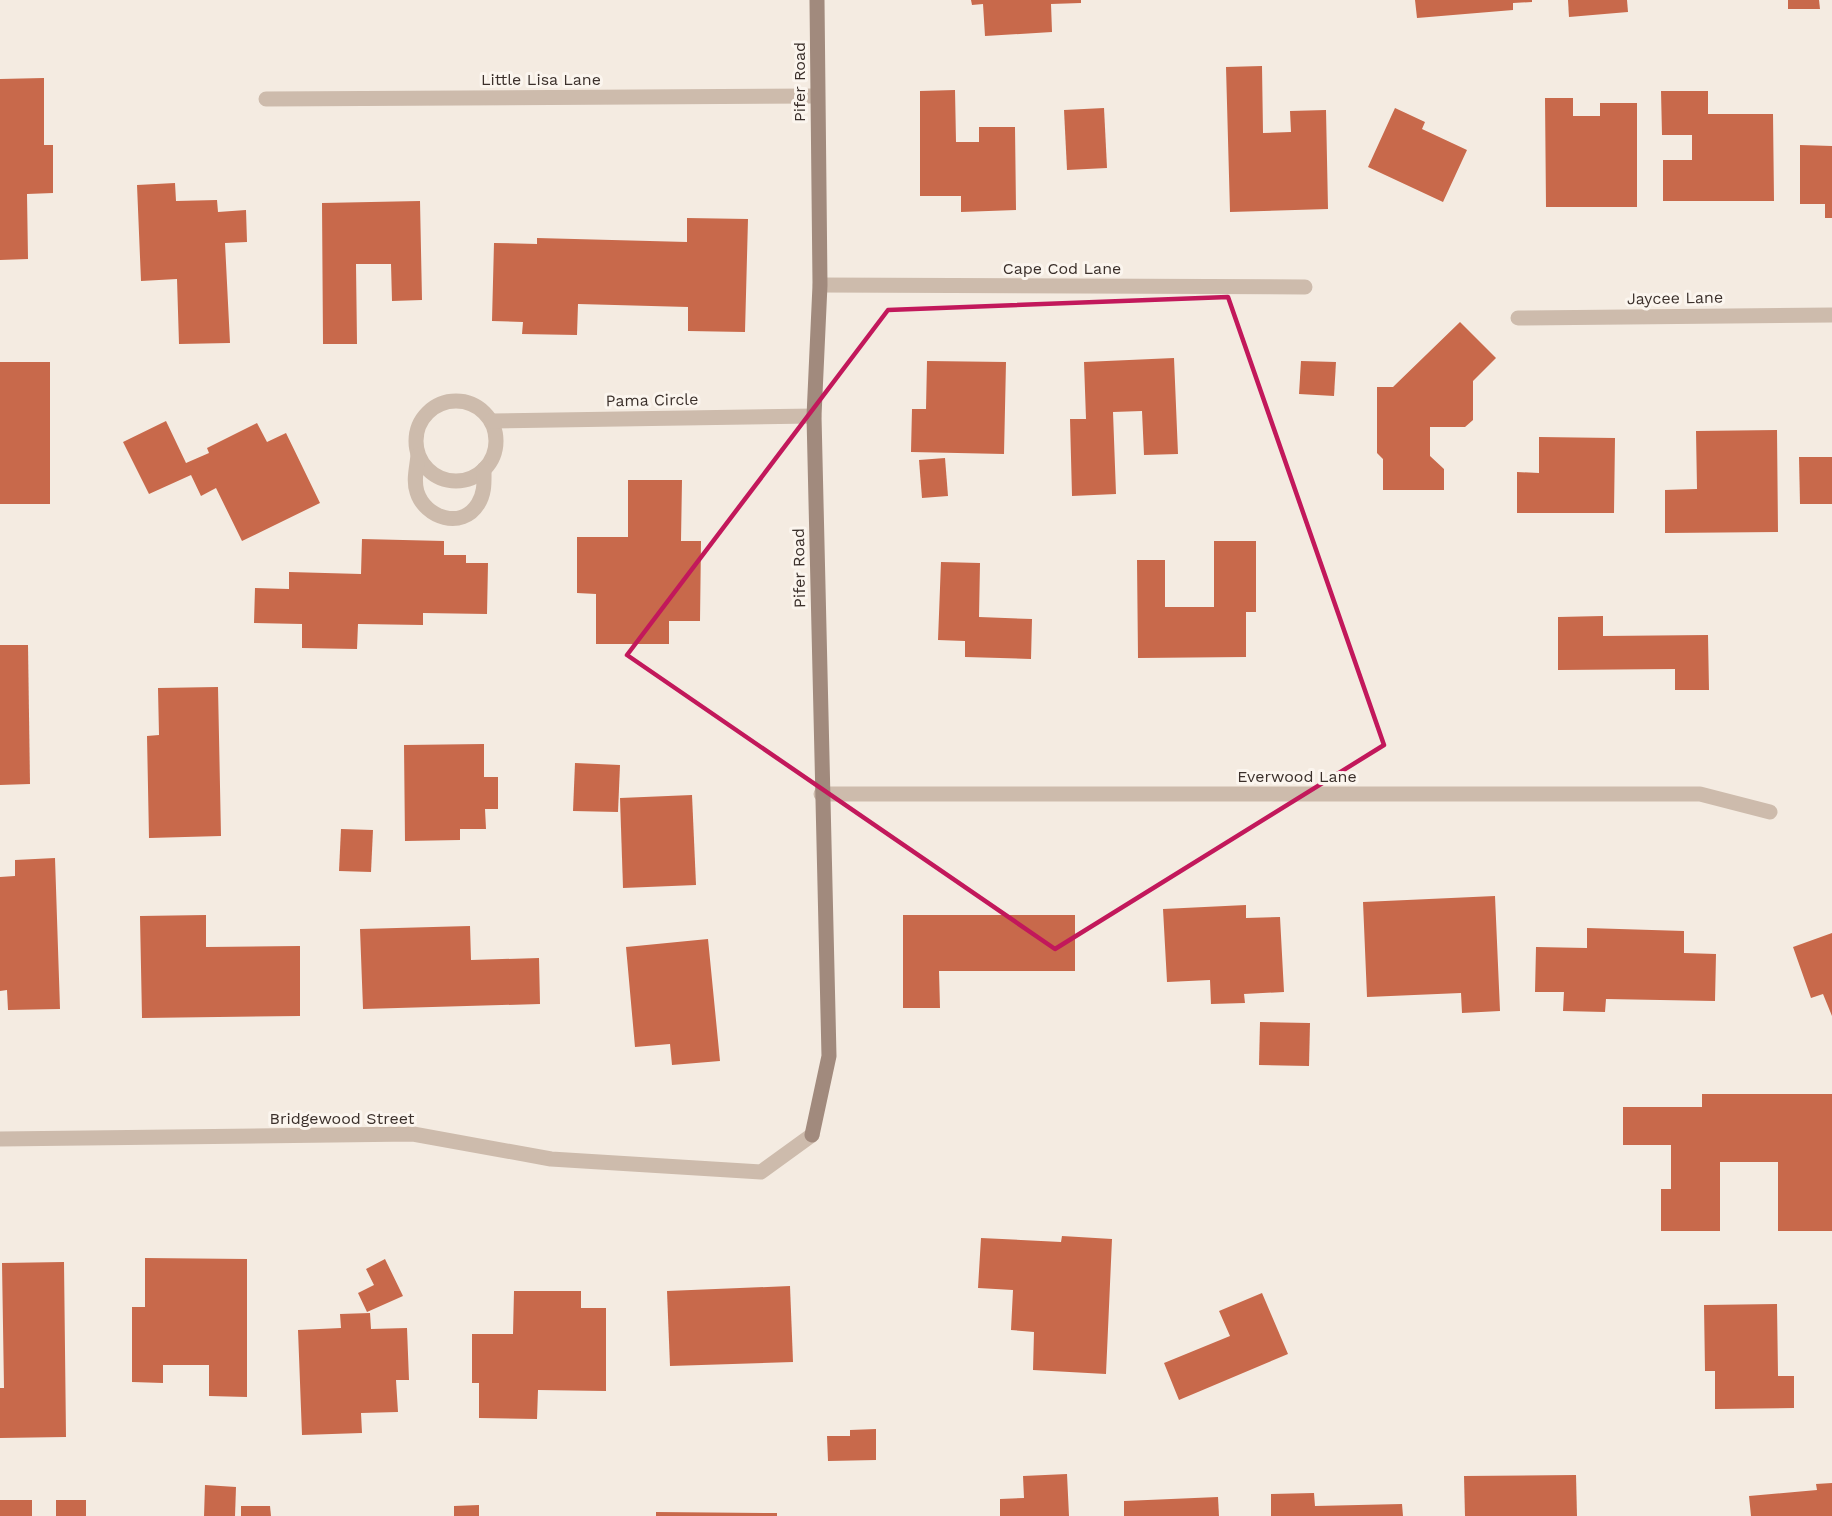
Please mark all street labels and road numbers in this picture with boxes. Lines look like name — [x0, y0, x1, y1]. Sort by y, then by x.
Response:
street label: Pifer Road — [790, 42, 809, 122]
street label: Little Lisa Lane — [481, 70, 601, 89]
street label: Cape Cod Lane — [1003, 259, 1121, 278]
street label: Jaycee Lane — [1627, 288, 1723, 308]
street label: Pama Circle — [605, 390, 699, 410]
street label: Pifer Road — [789, 528, 809, 608]
street label: Everwood Lane — [1237, 767, 1357, 786]
street label: Bridgewood Street — [270, 1109, 415, 1128]

